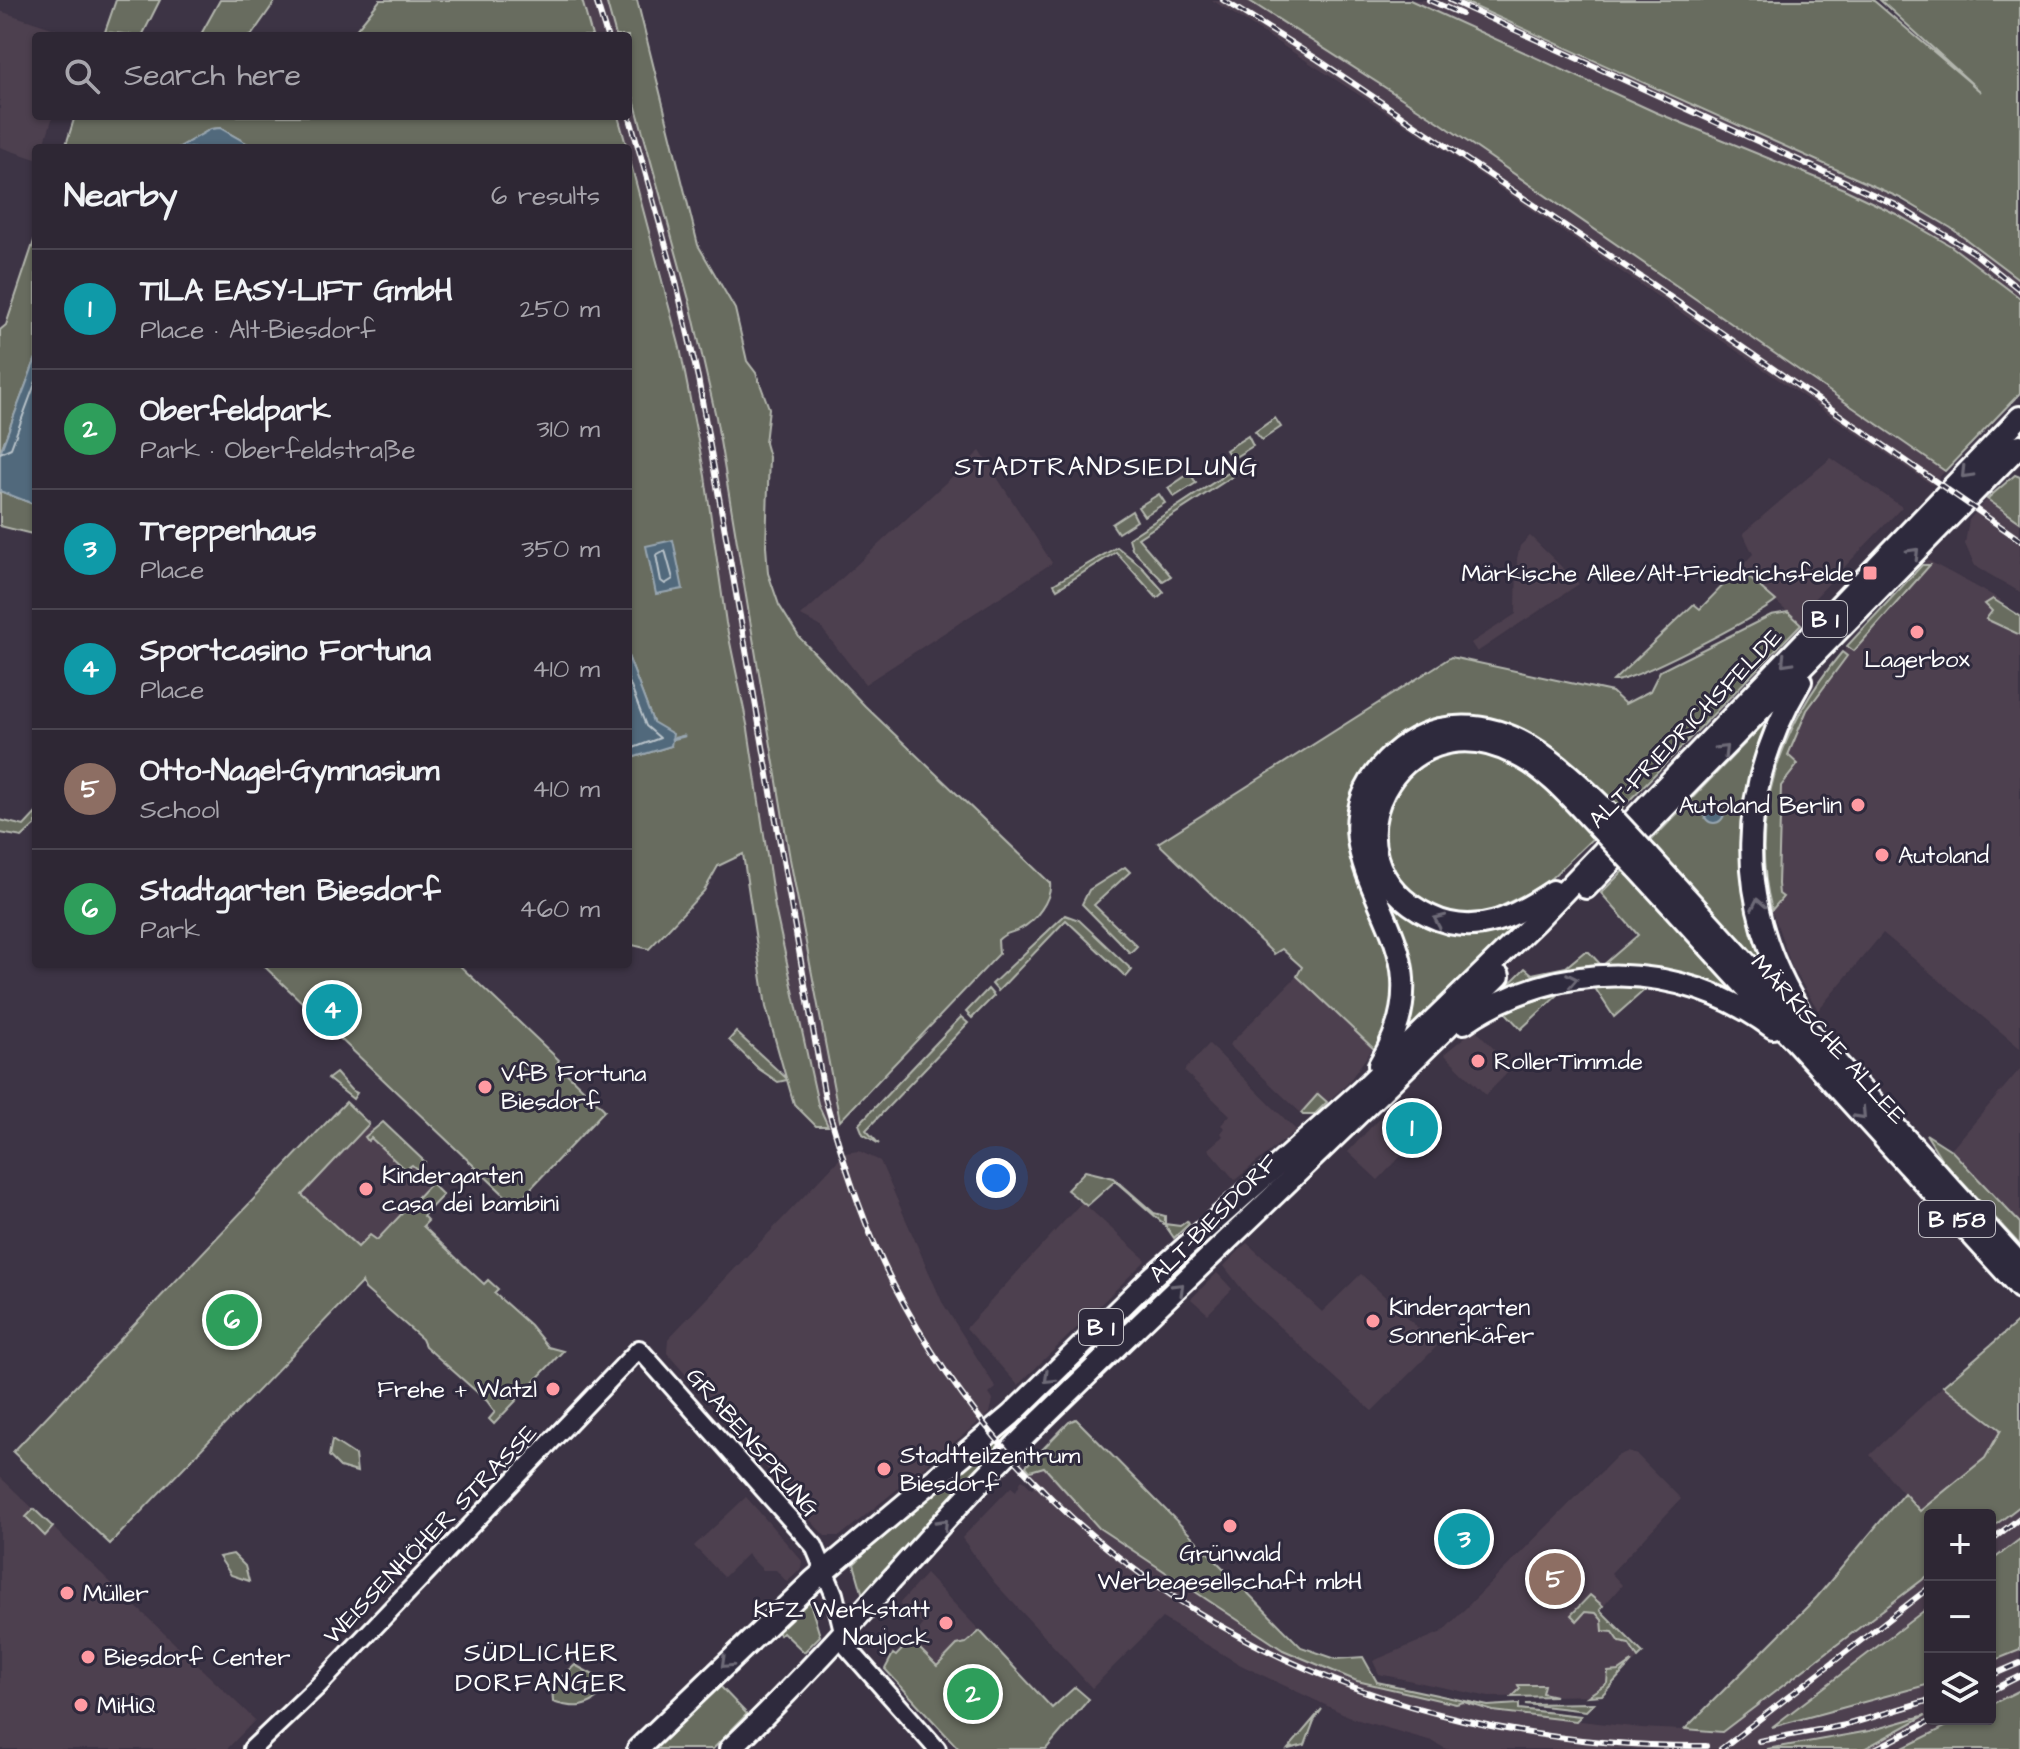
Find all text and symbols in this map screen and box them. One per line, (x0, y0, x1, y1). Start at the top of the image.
search box (32, 32, 632, 120)
icon: search (60, 54, 104, 98)
text: Search here (124, 55, 301, 97)
text: Nearby (64, 172, 178, 220)
text: 6 results (491, 178, 600, 214)
text: TILA EASY-LIFT GmbH (140, 270, 453, 312)
text: 1 (88, 291, 92, 327)
text: 250 m (520, 291, 600, 327)
text: Place · Alt-Biesdorf (140, 312, 376, 348)
text: Oberfeldpark (140, 390, 331, 432)
text: 2 (83, 411, 97, 447)
text: 310 m (536, 411, 600, 447)
text: Park · Oberfeldstraße (140, 432, 416, 468)
district label: STADTRANDSIEDLUNG (955, 449, 1259, 485)
one-way arrow (1960, 464, 1975, 478)
text: Treppenhaus (140, 510, 317, 552)
text: 3 (83, 531, 97, 567)
text: 350 m (521, 531, 600, 567)
one-way arrow (1905, 548, 1919, 562)
text: Place (140, 552, 204, 588)
place label: Märkische Allee/Alt-Friedrichsfelde (1461, 557, 1854, 591)
marker: Märkische Allee/Alt-Friedrichsfelde (1861, 564, 1879, 582)
road number: B 1 (1803, 601, 1847, 637)
street label: ALT-FRIEDRICHSFELDE (1581, 621, 1790, 836)
marker: Lagerbox (1908, 623, 1926, 641)
text: Sportcasino Fortuna (140, 630, 431, 672)
place label: Lagerbox (1864, 643, 1971, 678)
text: 4 (81, 651, 99, 687)
text: 410 m (532, 651, 600, 687)
one-way arrow (1781, 651, 1795, 666)
text: Place (140, 672, 204, 708)
one-way arrow (1713, 745, 1728, 759)
text: Otto-Nagel-Gymnasium (140, 750, 439, 792)
text: 5 (81, 771, 99, 807)
text: 410 m (532, 771, 600, 807)
place label: Autoland Berlin (1679, 789, 1842, 823)
text: School (140, 792, 219, 828)
marker: Autoland Berlin (1849, 796, 1867, 814)
place label: Autoland (1898, 839, 1989, 873)
marker: Autoland (1873, 846, 1891, 864)
text: Stadtgarten Biesdorf (140, 870, 441, 912)
text: 6 (82, 891, 98, 927)
text: 460 m (519, 891, 600, 927)
one-way arrow (1750, 897, 1767, 911)
text: Park (140, 912, 200, 948)
one-way arrow (1433, 914, 1447, 930)
street label: MÄRKISCHE ALLEE (1743, 947, 1914, 1132)
one-way arrow (1565, 972, 1579, 989)
pin: 4 (306, 980, 358, 1040)
place label: RollerTimm.de (1494, 1045, 1643, 1079)
marker: RollerTimm.de (1469, 1052, 1487, 1070)
place label: VfB Fortuna Biesdorf (501, 1057, 646, 1119)
marker: VfB Fortuna Biesdorf (476, 1078, 494, 1096)
pin: 1 (1386, 1098, 1438, 1158)
one-way arrow (1852, 1104, 1866, 1119)
street label: ALT-BIESDORF (1142, 1146, 1286, 1291)
your location (976, 1158, 1016, 1198)
place label: Kindergarten casa dei bambini (382, 1159, 559, 1221)
marker: Kindergarten casa dei bambini (357, 1180, 375, 1198)
road number: B 158 (1919, 1201, 1995, 1237)
one-way arrow (1170, 1283, 1184, 1297)
pin: 6 (206, 1290, 258, 1350)
place label: Kindergarten Sonnenkäfer (1389, 1291, 1534, 1353)
road number: B 1 (1079, 1309, 1123, 1345)
marker: Kindergarten Sonnenkäfer (1364, 1312, 1382, 1330)
street label: GRABENSPRUNG (678, 1360, 827, 1525)
one-way arrow (1044, 1369, 1058, 1383)
place label: Frehe + Watzl (377, 1373, 537, 1407)
marker: Frehe + Watzl (544, 1380, 562, 1398)
street label: WEISSENHÖHER STRASSE (316, 1417, 545, 1652)
place label: Stadtteilzentrum Biesdorf (900, 1439, 1080, 1501)
marker: Stadtteilzentrum Biesdorf (875, 1460, 893, 1478)
pin: 3 (1438, 1509, 1490, 1569)
map controls (1924, 1509, 1996, 1725)
button: + (1924, 1509, 1996, 1581)
marker: Grünwald Werbegesellschaft mbH (1221, 1517, 1239, 1535)
one-way arrow (933, 1519, 948, 1533)
place label: Grünwald Werbegesellschaft mbH (1098, 1537, 1362, 1600)
pin: 5 (1529, 1549, 1581, 1609)
place label: Müller (83, 1577, 149, 1611)
button: − (1924, 1581, 1996, 1653)
marker: Müller (58, 1584, 76, 1602)
place label: KFZ Werkstatt Naujock (754, 1593, 930, 1655)
marker: KFZ Werkstatt Naujock (937, 1614, 955, 1632)
district label: SÜDLICHER DORFANGER (455, 1635, 629, 1701)
place label: Biesdorf Center (104, 1641, 291, 1675)
marker: Biesdorf Center (79, 1648, 97, 1666)
button: layers (1924, 1653, 1996, 1725)
one-way arrow (721, 1654, 735, 1669)
pin: 2 (947, 1664, 999, 1724)
place label: MiHiQ (97, 1689, 156, 1723)
marker: MiHiQ (72, 1696, 90, 1714)

